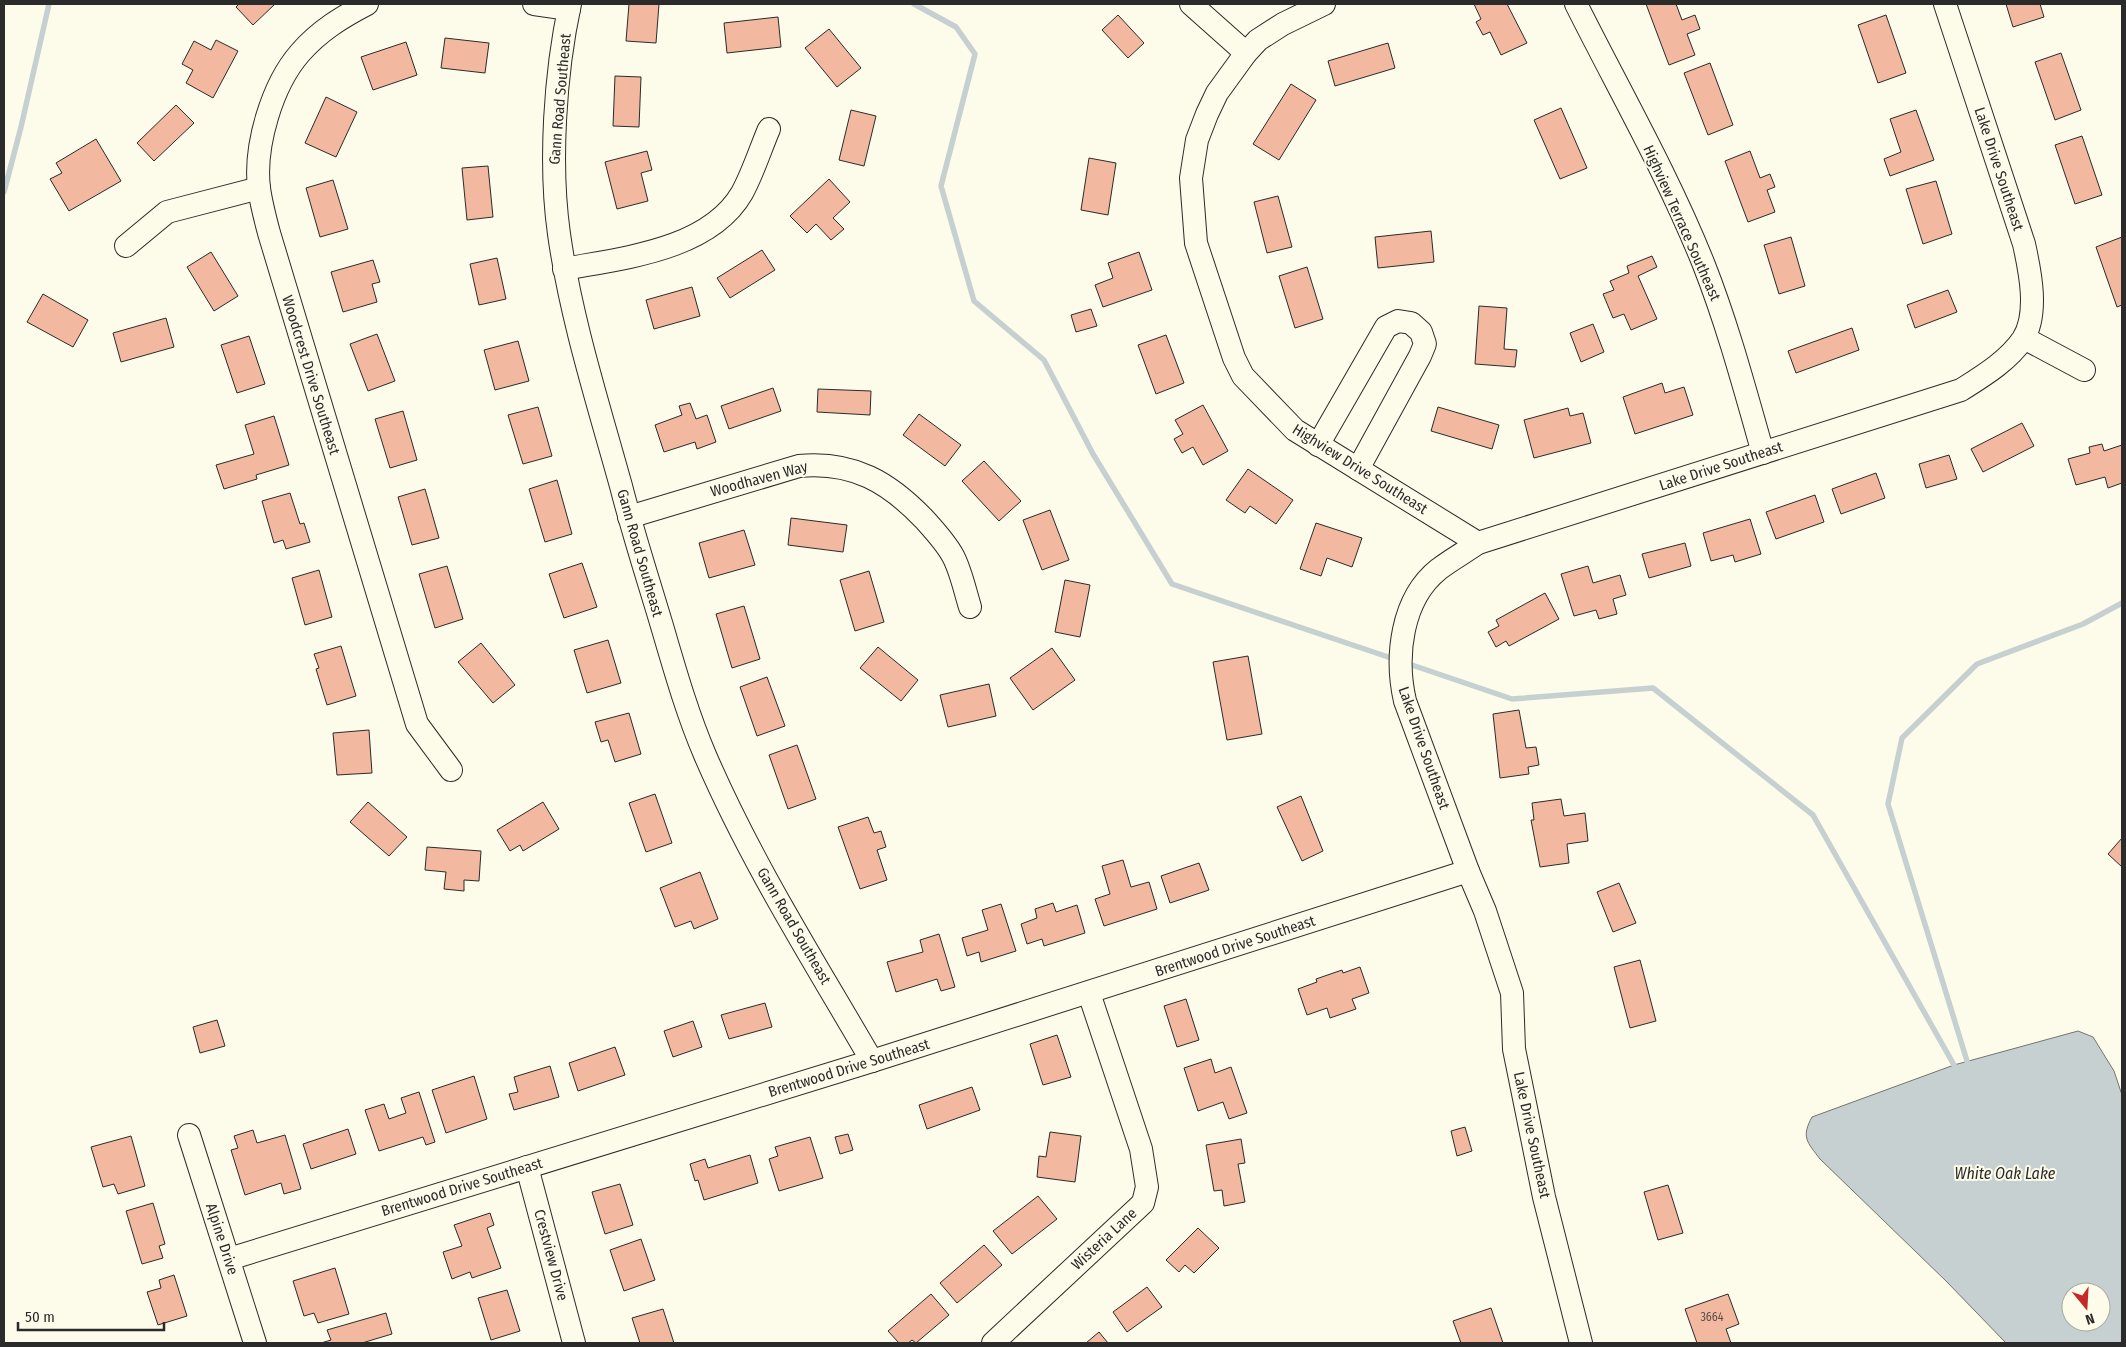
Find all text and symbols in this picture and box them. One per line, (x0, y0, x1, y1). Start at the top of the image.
street label: Gann Road Southeast (545, 33, 575, 165)
street label: Lake Drive Southeast (1971, 105, 2027, 233)
street label: Highview Terrace Southeast (1639, 142, 1725, 304)
street label: Woodcrest Drive Southeast (278, 293, 344, 457)
street label: Highview Drive Southeast (1289, 420, 1431, 518)
street label: Lake Drive Southeast (1657, 438, 1785, 494)
street label: Woodhaven Way (708, 457, 810, 501)
street label: Gann Road Southeast (613, 487, 667, 619)
street label: Lake Drive Southeast (1395, 684, 1454, 812)
street label: Gann Road Southeast (753, 864, 835, 988)
street label: Brentwood Drive Southeast (1153, 912, 1318, 980)
street label: Brentwood Drive Southeast (766, 1035, 932, 1101)
street label: Lake Drive Southeast (1510, 1070, 1554, 1200)
street label: Brentwood Drive Southeast (379, 1154, 545, 1220)
water label: White Oak Lake (1955, 1164, 2056, 1183)
street label: Alpine Drive (202, 1201, 242, 1277)
street label: Wisteria Lane (1068, 1204, 1140, 1274)
street label: Crestview Drive (530, 1207, 572, 1303)
north arrow (2061, 1282, 2111, 1332)
scale bar (18, 1300, 164, 1332)
text: 50 m (25, 1308, 55, 1326)
house number: 3664 (1700, 1310, 1724, 1324)
text: N (2083, 1310, 2096, 1328)

